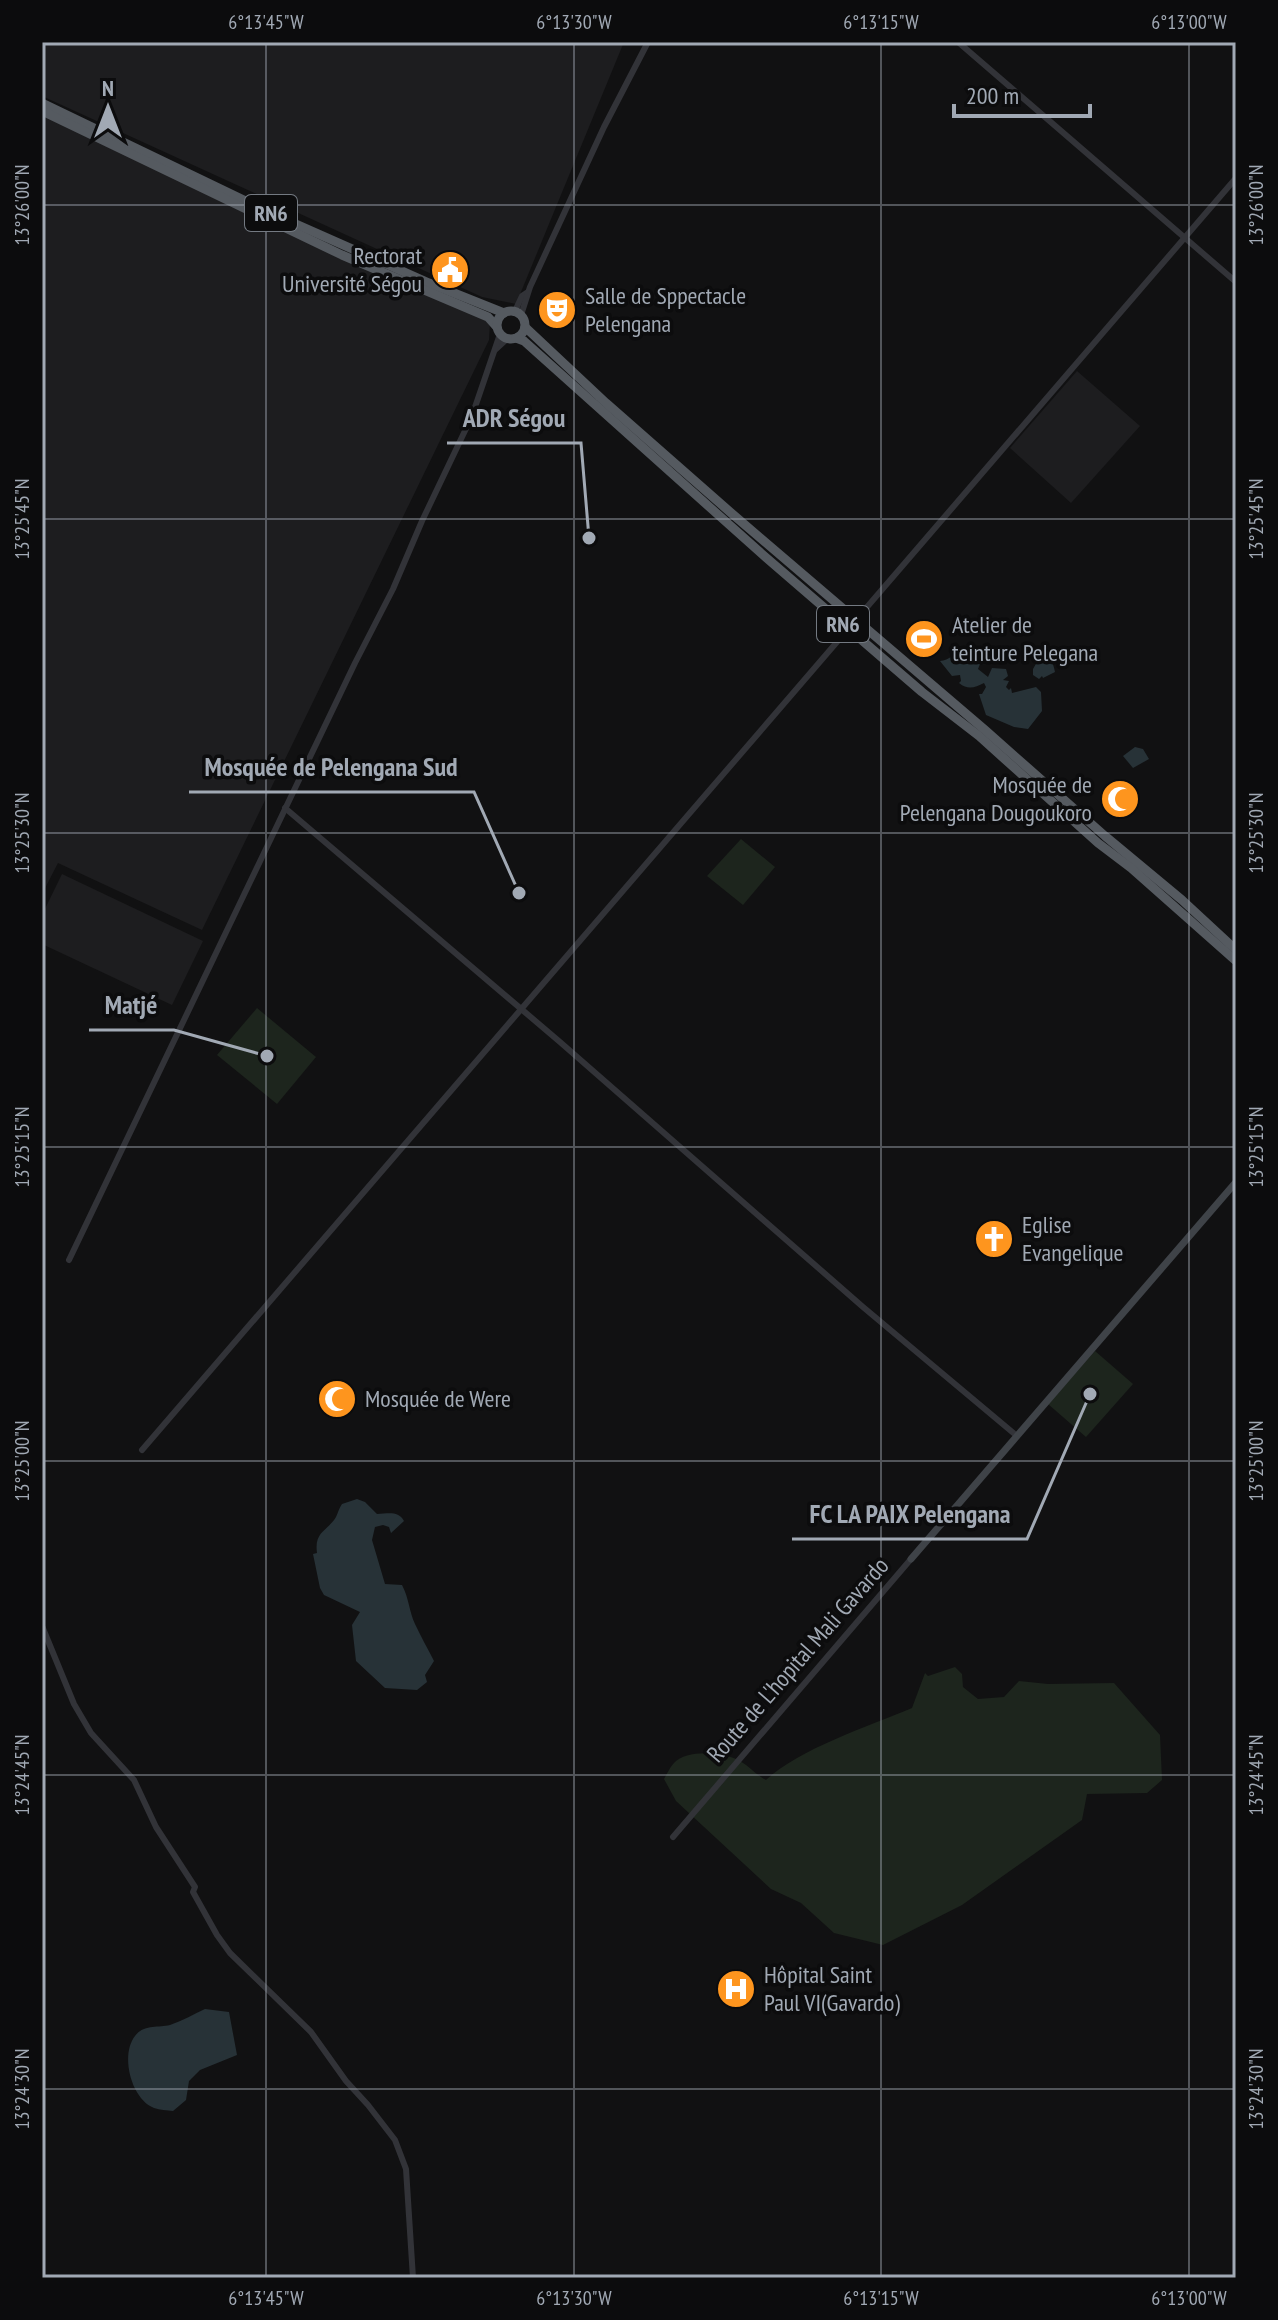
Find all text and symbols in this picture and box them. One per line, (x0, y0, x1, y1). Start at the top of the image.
text: 6°13'45"W (228, 9, 304, 35)
text: 6°13'30"W (536, 9, 612, 35)
text: 6°13'15"W (843, 9, 919, 35)
text: 6°13'00"W (1151, 9, 1227, 35)
north arrow (68, 68, 148, 148)
scale bar (954, 68, 1090, 118)
text: N (102, 74, 114, 102)
text: 200 m (966, 80, 1019, 111)
text: 13°26'00"N (9, 165, 35, 245)
text: 13°26'00"N (1243, 165, 1269, 245)
road number: RN6 (245, 195, 297, 231)
place label: Rectorat Université Ségou (282, 240, 422, 299)
public building icon: Rectorat Université Ségou (429, 249, 471, 291)
place label: Salle de Sppectacle Pelengana (585, 280, 746, 339)
theatre icon: Salle de Sppectacle Pelengana (536, 289, 578, 331)
callout: ADR Ségou (447, 393, 581, 443)
text: ADR Ségou (462, 401, 565, 434)
text: 13°25'45"N (9, 479, 35, 559)
text: 13°25'45"N (1243, 479, 1269, 559)
road number: RN6 (817, 606, 869, 642)
place label: Atelier de teinture Pelegana (952, 609, 1098, 668)
sports icon: Atelier de teinture Pelegana (903, 618, 945, 660)
callout: Mosquée de Pelengana Sud (189, 742, 474, 792)
text: Mosquée de Pelengana Sud (204, 750, 458, 783)
place label: Mosquée de Pelengana Dougoukoro (900, 769, 1092, 828)
mosque icon: Mosquée de Pelengana Dougoukoro (1099, 778, 1141, 820)
text: 13°25'30"N (9, 793, 35, 873)
text: 13°25'30"N (1243, 793, 1269, 873)
callout: Matjé (89, 980, 174, 1030)
text: Matjé (105, 988, 157, 1021)
text: 13°25'15"N (9, 1107, 35, 1187)
text: 13°25'15"N (1243, 1107, 1269, 1187)
place label: Eglise Evangelique (1022, 1209, 1124, 1268)
church icon: Eglise Evangelique (973, 1218, 1015, 1260)
mosque icon: Mosquée de Were (316, 1378, 358, 1420)
place label: Mosquée de Were (365, 1383, 511, 1414)
text: 13°25'00"N (9, 1421, 35, 1501)
text: 13°25'00"N (1243, 1421, 1269, 1501)
callout: FC LA PAIX Pelengana (792, 1489, 1027, 1539)
text: FC LA PAIX Pelengana (810, 1497, 1010, 1530)
street label: Route de L'hopital Mali Gavardo (700, 1551, 895, 1769)
text: 13°24'45"N (9, 1735, 35, 1815)
text: 13°24'45"N (1243, 1735, 1269, 1815)
place label: Hôpital Saint Paul VI(Gavardo) (764, 1959, 900, 2018)
hospital icon: Hôpital Saint Paul VI(Gavardo) (715, 1968, 757, 2010)
text: 13°24'30"N (9, 2049, 35, 2129)
text: 13°24'30"N (1243, 2049, 1269, 2129)
text: 6°13'45"W (228, 2285, 304, 2311)
text: 6°13'30"W (536, 2285, 612, 2311)
text: 6°13'15"W (843, 2285, 919, 2311)
text: 6°13'00"W (1151, 2285, 1227, 2311)

